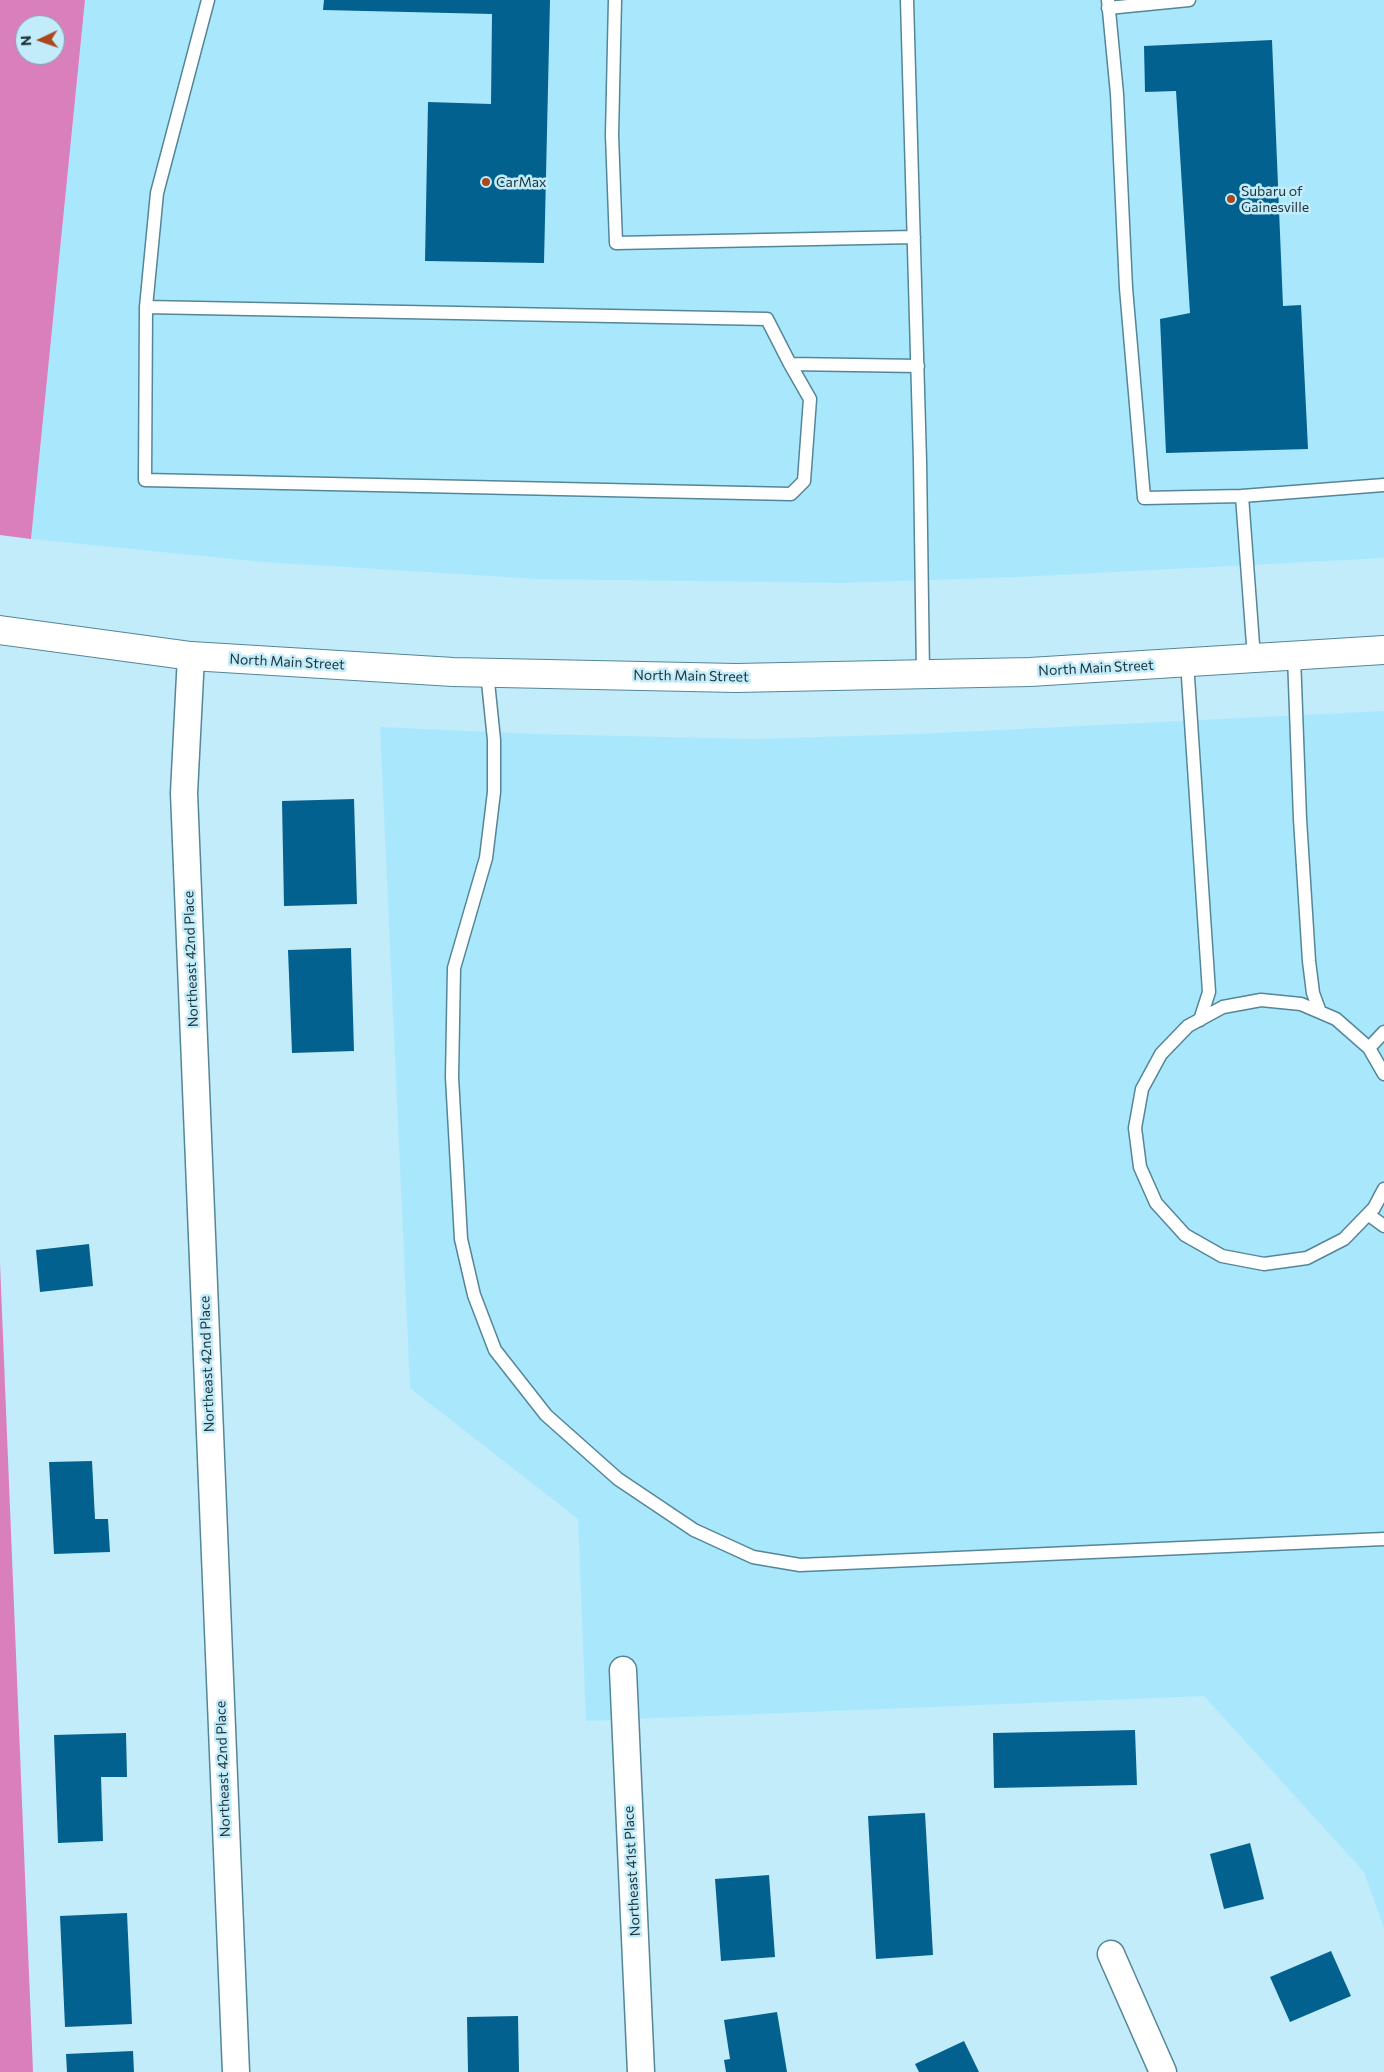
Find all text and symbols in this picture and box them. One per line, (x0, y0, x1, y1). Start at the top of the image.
north arrow (15, 15, 65, 65)
text: N (17, 35, 34, 46)
place label: CarMax (496, 174, 547, 190)
marker: CarMax (480, 176, 492, 188)
place label: Subaru of Gainesville (1241, 183, 1309, 216)
marker: Subaru of Gainesville (1225, 193, 1237, 205)
street label: North Main Street (229, 651, 345, 673)
street label: North Main Street (1038, 657, 1154, 679)
street label: North Main Street (633, 667, 749, 685)
street label: Northeast 42nd Place (180, 891, 202, 1027)
street label: Northeast 42nd Place (196, 1296, 218, 1432)
street label: Northeast 42nd Place (212, 1701, 234, 1837)
street label: Northeast 41st Place (620, 1805, 644, 1937)

